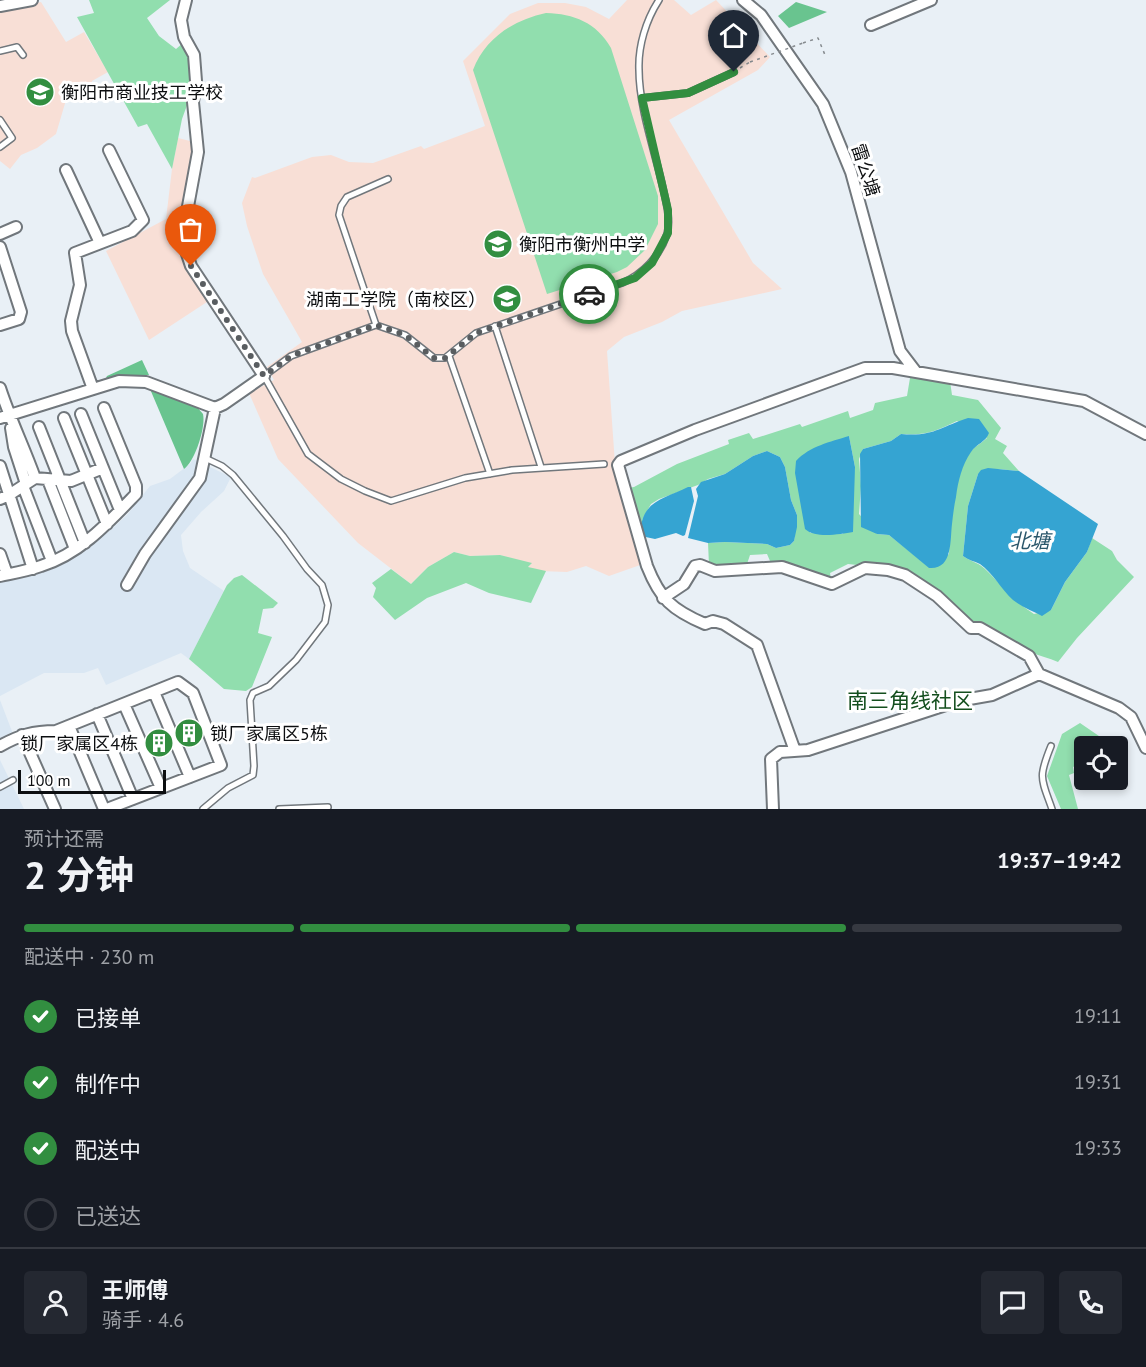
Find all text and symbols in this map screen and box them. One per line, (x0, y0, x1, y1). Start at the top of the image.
pin (708, 10, 759, 72)
icon: home (717, 19, 750, 52)
school or university icon: 衡阳市商业技工学校 (24, 76, 56, 108)
place label: 衡阳市商业技工学校 (61, 81, 223, 104)
street label: 雷公塘 (847, 141, 885, 199)
pin (165, 204, 216, 266)
icon: bag (174, 213, 207, 246)
school or university icon: 衡阳市衡州中学 (482, 228, 514, 260)
place label: 衡阳市衡州中学 (519, 233, 645, 256)
courier (559, 264, 619, 324)
icon: car (573, 278, 606, 311)
school or university icon: 湖南工学院（南校区） (491, 283, 523, 315)
place label: 湖南工学院（南校区） (306, 288, 486, 311)
water label: 北塘 (1010, 528, 1053, 554)
district label: 南三角线社区 (847, 687, 973, 714)
building icon: 锁厂家属区5栋 (173, 717, 205, 749)
place label: 锁厂家属区5栋 (210, 722, 328, 745)
building icon: 锁厂家属区4栋 (143, 727, 175, 759)
place label: 锁厂家属区4栋 (20, 732, 138, 755)
map controls (1074, 736, 1128, 790)
button: locate (1074, 736, 1128, 790)
scale bar (18, 767, 166, 794)
text: 100 m (27, 770, 70, 790)
text: 预计还需 (24, 826, 104, 852)
text: 19:37–19:42 (997, 846, 1122, 874)
text: 2 分钟 (24, 849, 134, 900)
text: 配送中 · 230 m (24, 944, 154, 970)
icon: check (24, 1000, 57, 1033)
text: 19:11 (1074, 1003, 1122, 1029)
text: 已接单 (75, 1004, 141, 1032)
icon: check (24, 1066, 57, 1099)
text: 19:31 (1074, 1069, 1122, 1095)
text: 制作中 (75, 1070, 141, 1098)
icon: check (24, 1132, 57, 1165)
text: 19:33 (1074, 1135, 1122, 1161)
text: 配送中 (75, 1136, 141, 1164)
text: 已送达 (75, 1202, 141, 1230)
button: person (24, 1271, 87, 1334)
button: chat (981, 1271, 1044, 1334)
button: phone (1059, 1271, 1122, 1334)
text: 王师傅 (102, 1276, 168, 1304)
text: 骑手 · 4.6 (102, 1307, 184, 1333)

